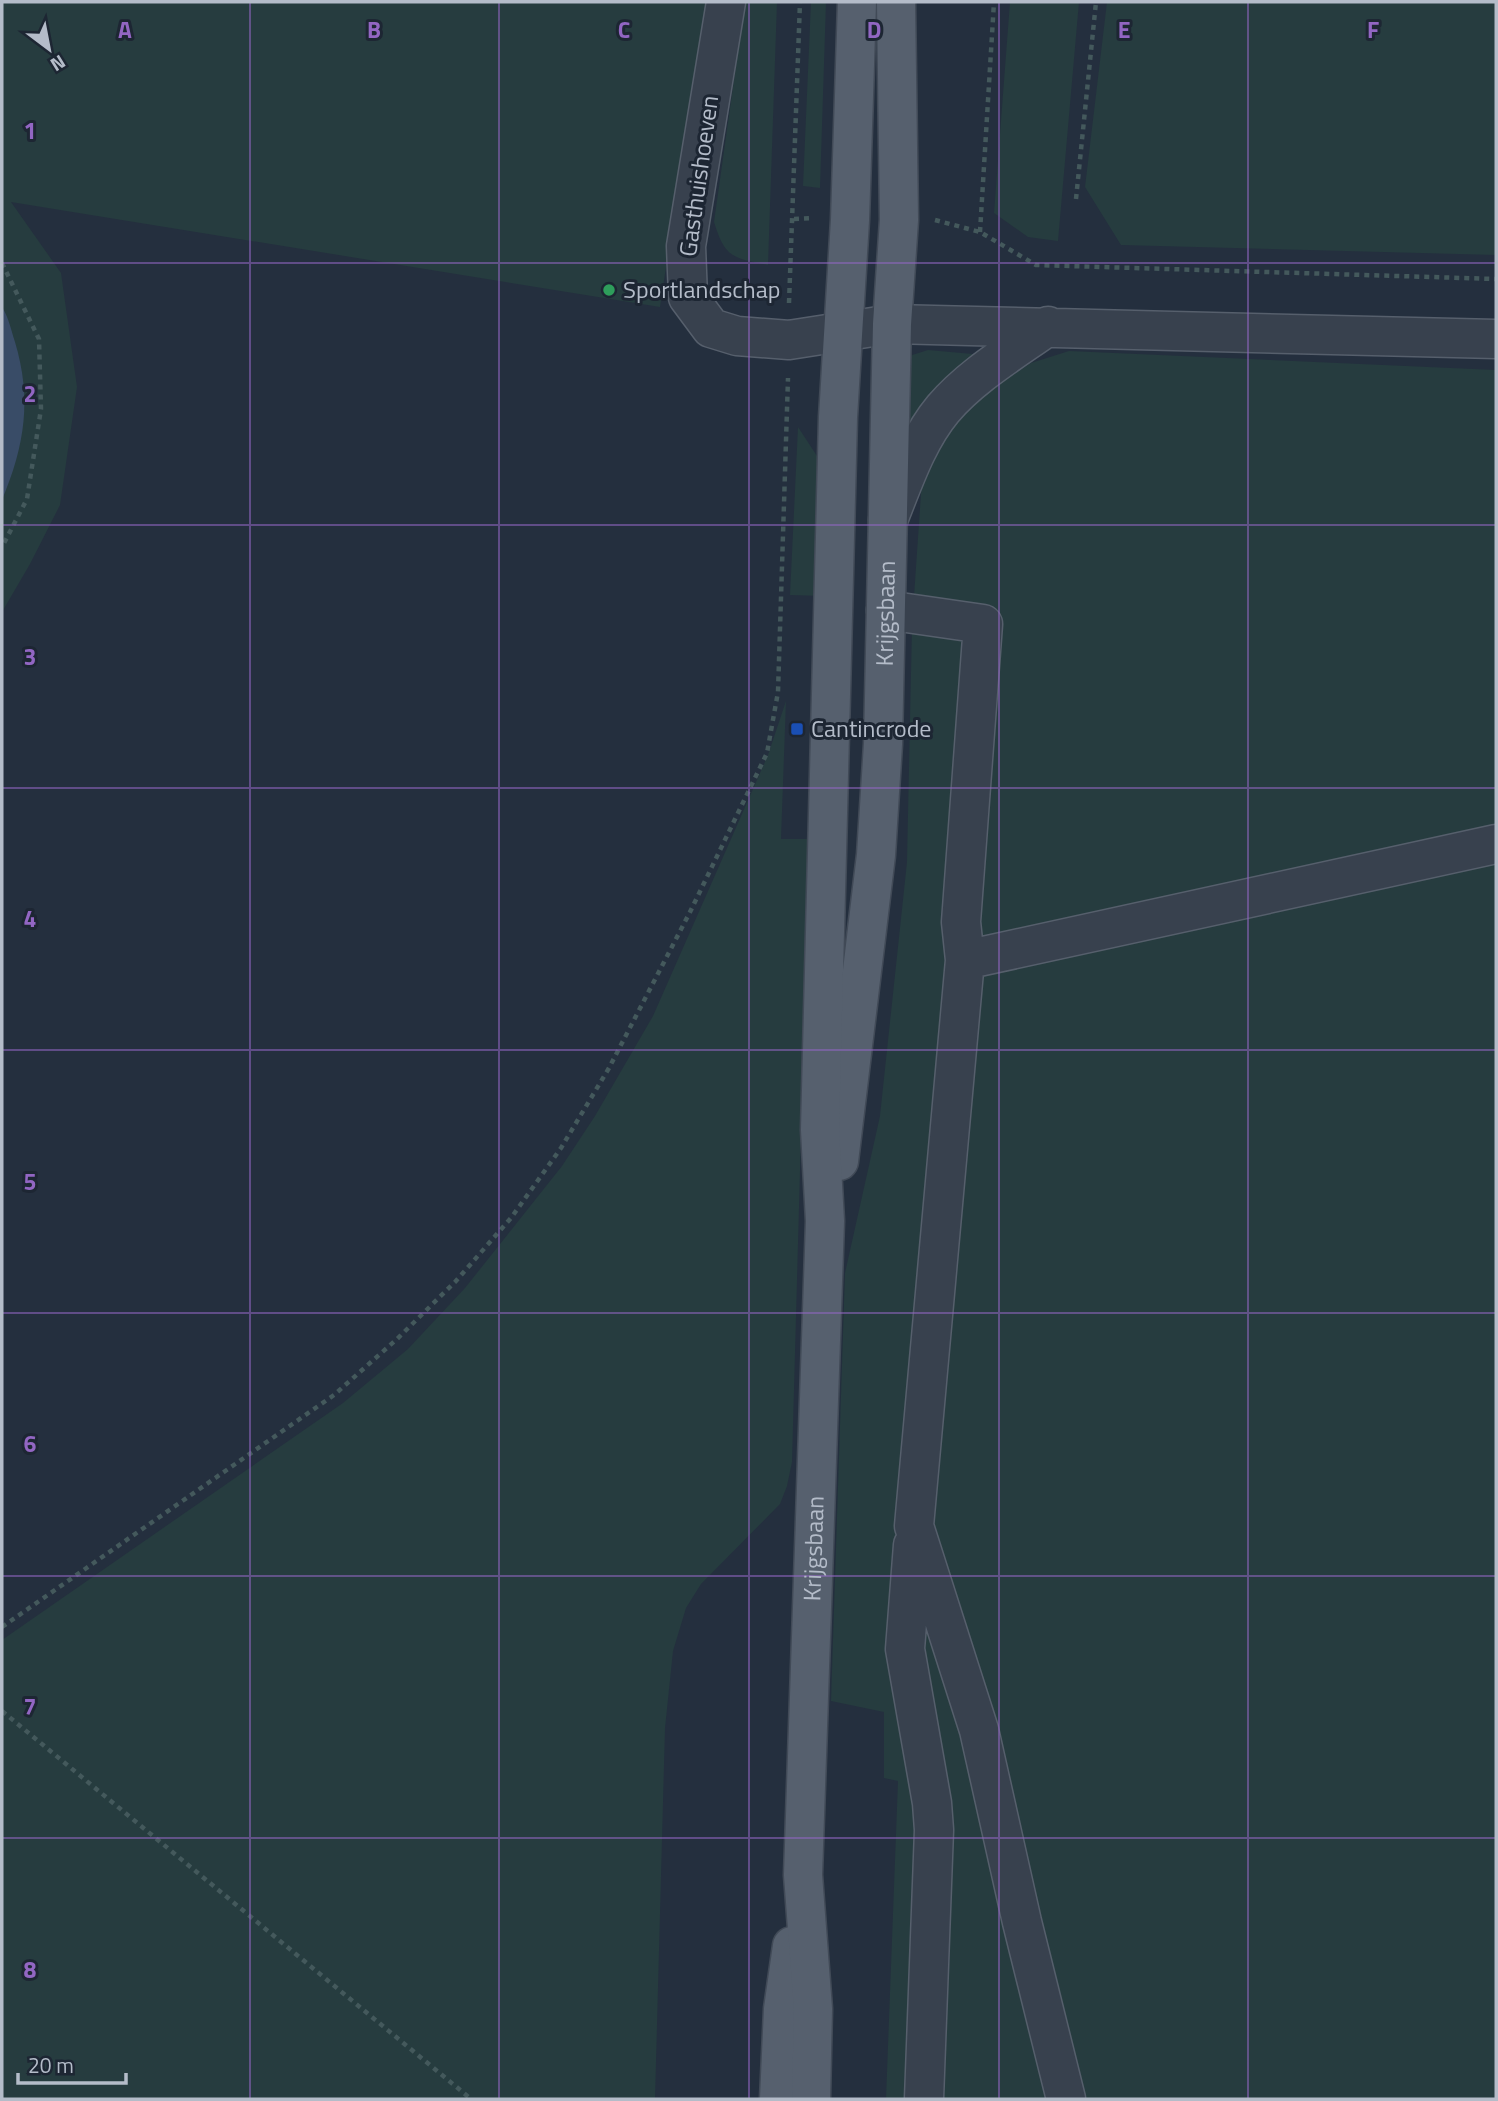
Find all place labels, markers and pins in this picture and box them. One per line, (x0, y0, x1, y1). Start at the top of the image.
place label: Sportlandschap (623, 271, 780, 307)
marker: Sportlandschap (601, 282, 617, 298)
place label: Cantincrode (811, 710, 931, 746)
marker: Cantincrode (789, 721, 805, 737)

